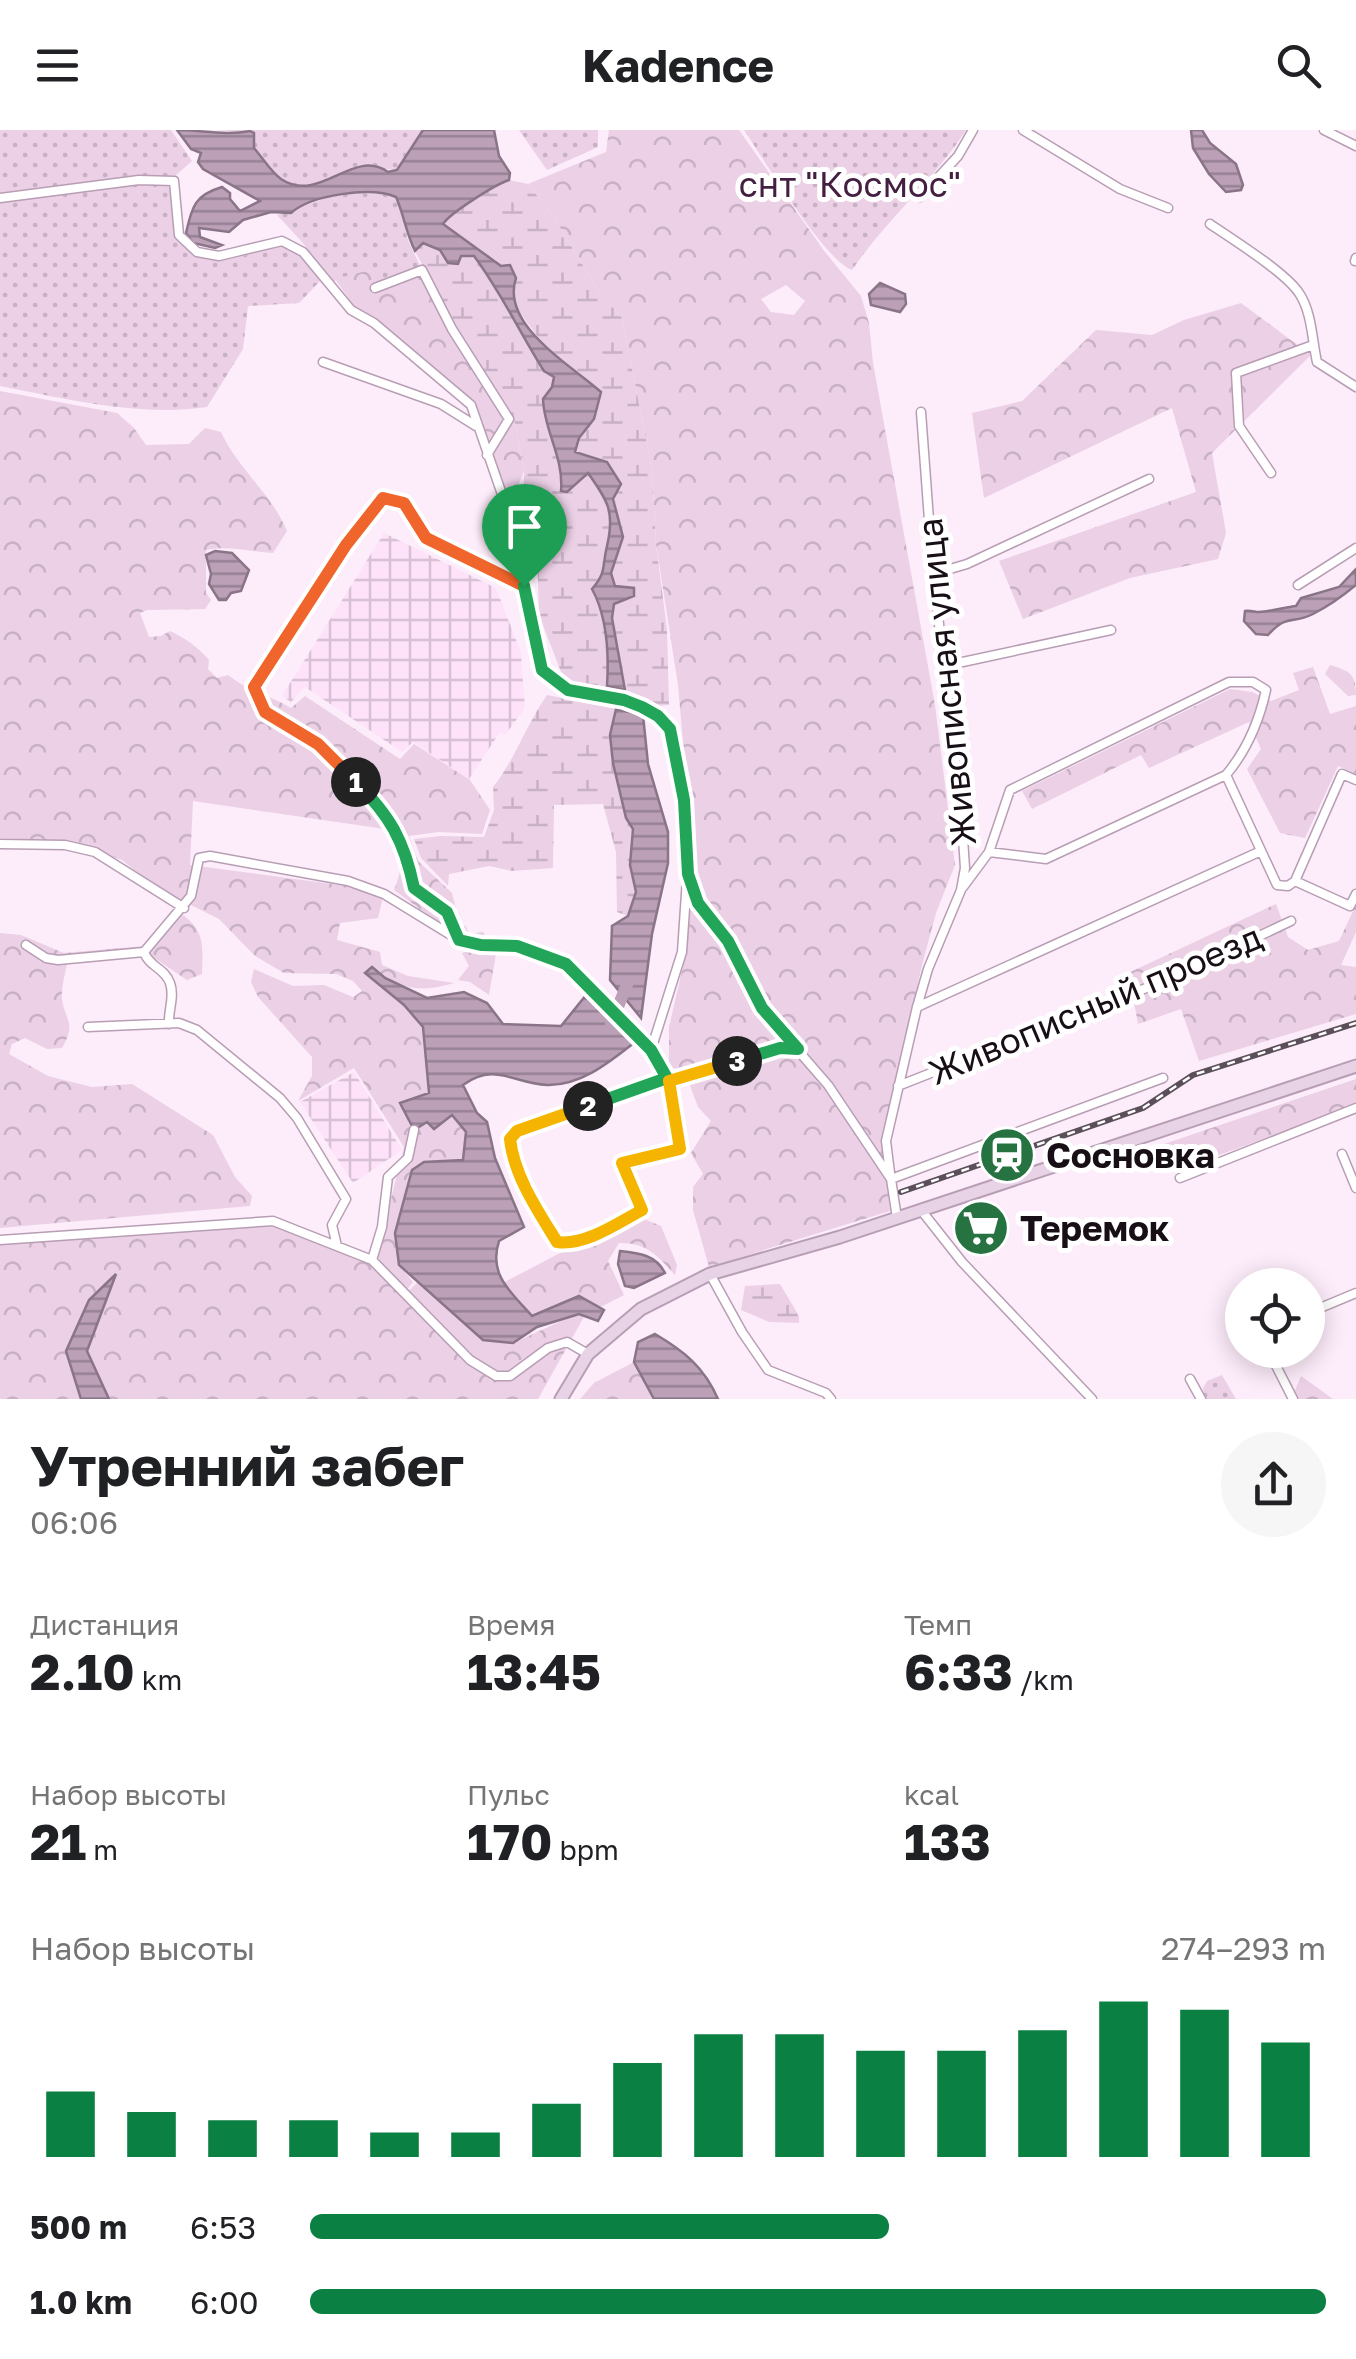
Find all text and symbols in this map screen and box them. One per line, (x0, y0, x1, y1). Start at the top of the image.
icon: menu (30, 38, 85, 93)
text: Kadence (582, 38, 774, 92)
icon: search (1271, 38, 1326, 93)
park label: снт "Космос" (739, 163, 961, 205)
pin (482, 484, 567, 587)
icon: arrive (497, 499, 552, 554)
street label: Живописная улица (908, 516, 984, 848)
pin: 1 (331, 757, 381, 807)
text: 1 (349, 765, 363, 798)
street label: Живописный проезд (922, 915, 1268, 1093)
pin: 3 (712, 1036, 762, 1086)
text: 3 (728, 1044, 746, 1077)
pin: 2 (563, 1081, 613, 1131)
text: 2 (579, 1089, 597, 1122)
station icon: Сосновка (977, 1125, 1037, 1185)
place label: Сосновка (1046, 1134, 1215, 1176)
supermarket icon: Теремок (951, 1198, 1011, 1258)
place label: Теремок (1020, 1207, 1169, 1249)
map controls (1225, 1268, 1325, 1368)
button: locate (1225, 1268, 1325, 1368)
text: Утренний забег (30, 1432, 464, 1498)
button: share (1221, 1432, 1326, 1537)
text: 06:06 (30, 1503, 118, 1541)
text: Дистанция (30, 1608, 179, 1641)
text: Время (467, 1608, 555, 1641)
text: Темп (904, 1608, 972, 1641)
text: 2.10 (30, 1641, 135, 1701)
text: 13:45 (467, 1641, 601, 1701)
text: 6:33 (904, 1641, 1013, 1701)
text: km (135, 1663, 182, 1696)
text: /km (1013, 1663, 1074, 1696)
text: Набор высоты (30, 1778, 227, 1811)
text: Пульс (467, 1778, 550, 1811)
text: kcal (904, 1778, 959, 1811)
text: 21 (30, 1811, 86, 1871)
text: 170 (467, 1811, 553, 1871)
text: 133 (904, 1811, 991, 1871)
text: m (86, 1833, 118, 1866)
text: bpm (553, 1833, 619, 1866)
text: Набор высоты (30, 1929, 255, 1967)
text: 274–293 m (1161, 1929, 1326, 1967)
text: 500 m (30, 2208, 127, 2246)
text: 6:53 (190, 2208, 256, 2246)
text: 1.0 km (30, 2283, 132, 2321)
text: 6:00 (190, 2283, 259, 2321)

